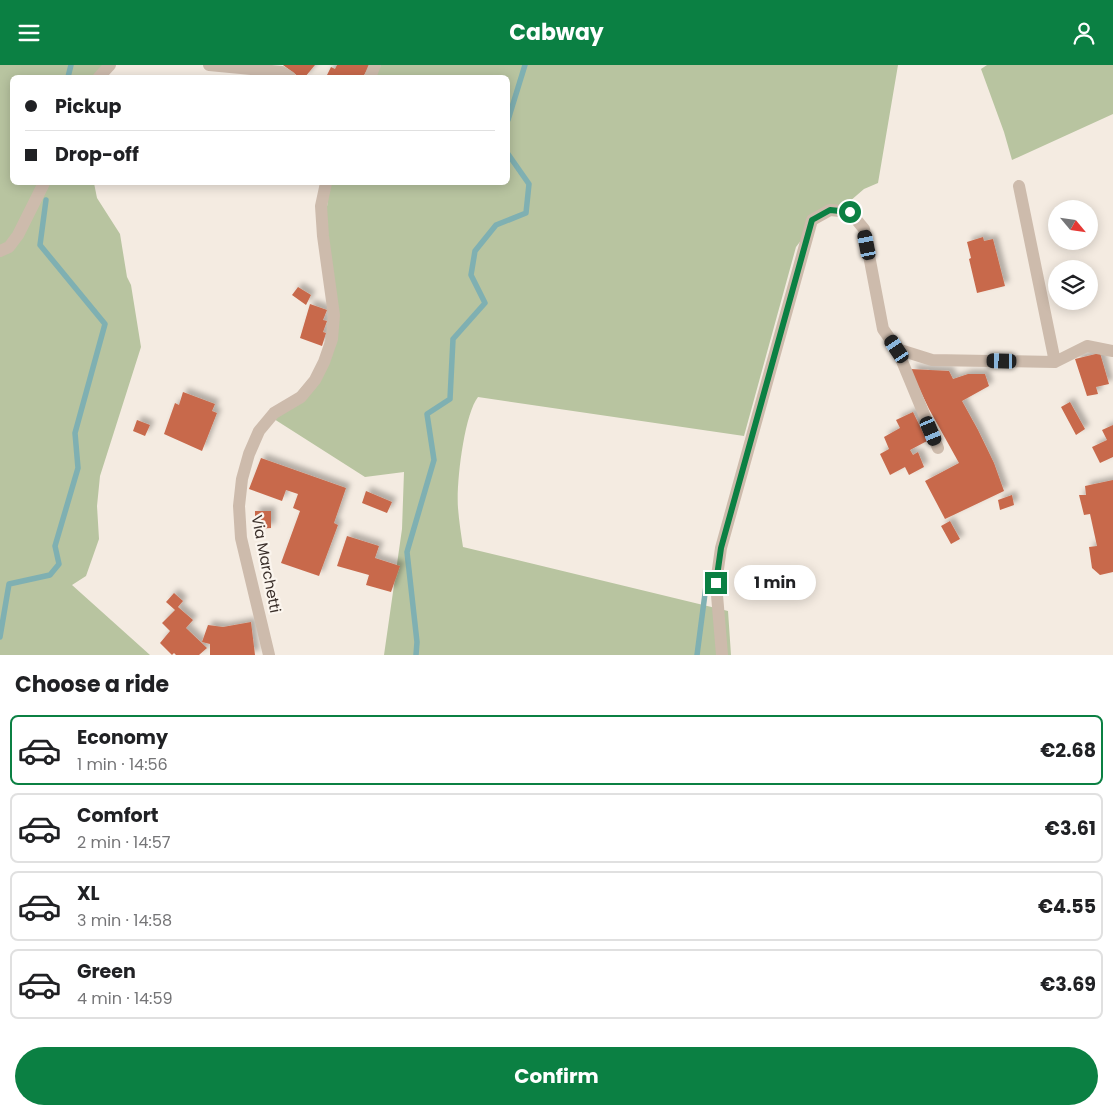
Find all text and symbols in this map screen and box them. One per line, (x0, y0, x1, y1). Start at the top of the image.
text: Cabway (509, 17, 604, 48)
icon: menu (15, 19, 43, 47)
icon: person (1070, 19, 1098, 47)
text: Pickup (55, 93, 121, 120)
text: Drop-off (55, 141, 139, 168)
north arrow (1048, 200, 1098, 250)
map controls (1048, 200, 1098, 310)
route start (839, 201, 861, 223)
car (856, 229, 877, 261)
button: layers (1048, 260, 1098, 310)
car (882, 332, 911, 366)
car (986, 353, 1017, 369)
car (918, 414, 943, 448)
street label: Via Marchetti (247, 513, 286, 615)
callout: 1 min (734, 565, 816, 601)
text: 1 min (754, 571, 796, 594)
route end (705, 572, 727, 594)
text: Choose a ride (15, 669, 169, 700)
text: Economy (77, 724, 168, 751)
icon: car (17, 728, 62, 773)
text: €2.68 (1040, 737, 1096, 764)
text: 1 min · 14:56 (77, 753, 168, 776)
text: Comfort (77, 802, 159, 829)
icon: car (17, 806, 62, 851)
text: €3.61 (1045, 815, 1096, 842)
text: 2 min · 14:57 (77, 831, 170, 854)
text: XL (77, 880, 100, 907)
icon: car (17, 884, 62, 929)
text: €4.55 (1038, 893, 1096, 920)
text: 3 min · 14:58 (77, 909, 172, 932)
text: Green (77, 958, 136, 985)
icon: car (17, 962, 62, 1007)
text: €3.69 (1040, 971, 1096, 998)
text: 4 min · 14:59 (77, 987, 173, 1010)
button: Confirm (15, 1047, 1098, 1105)

